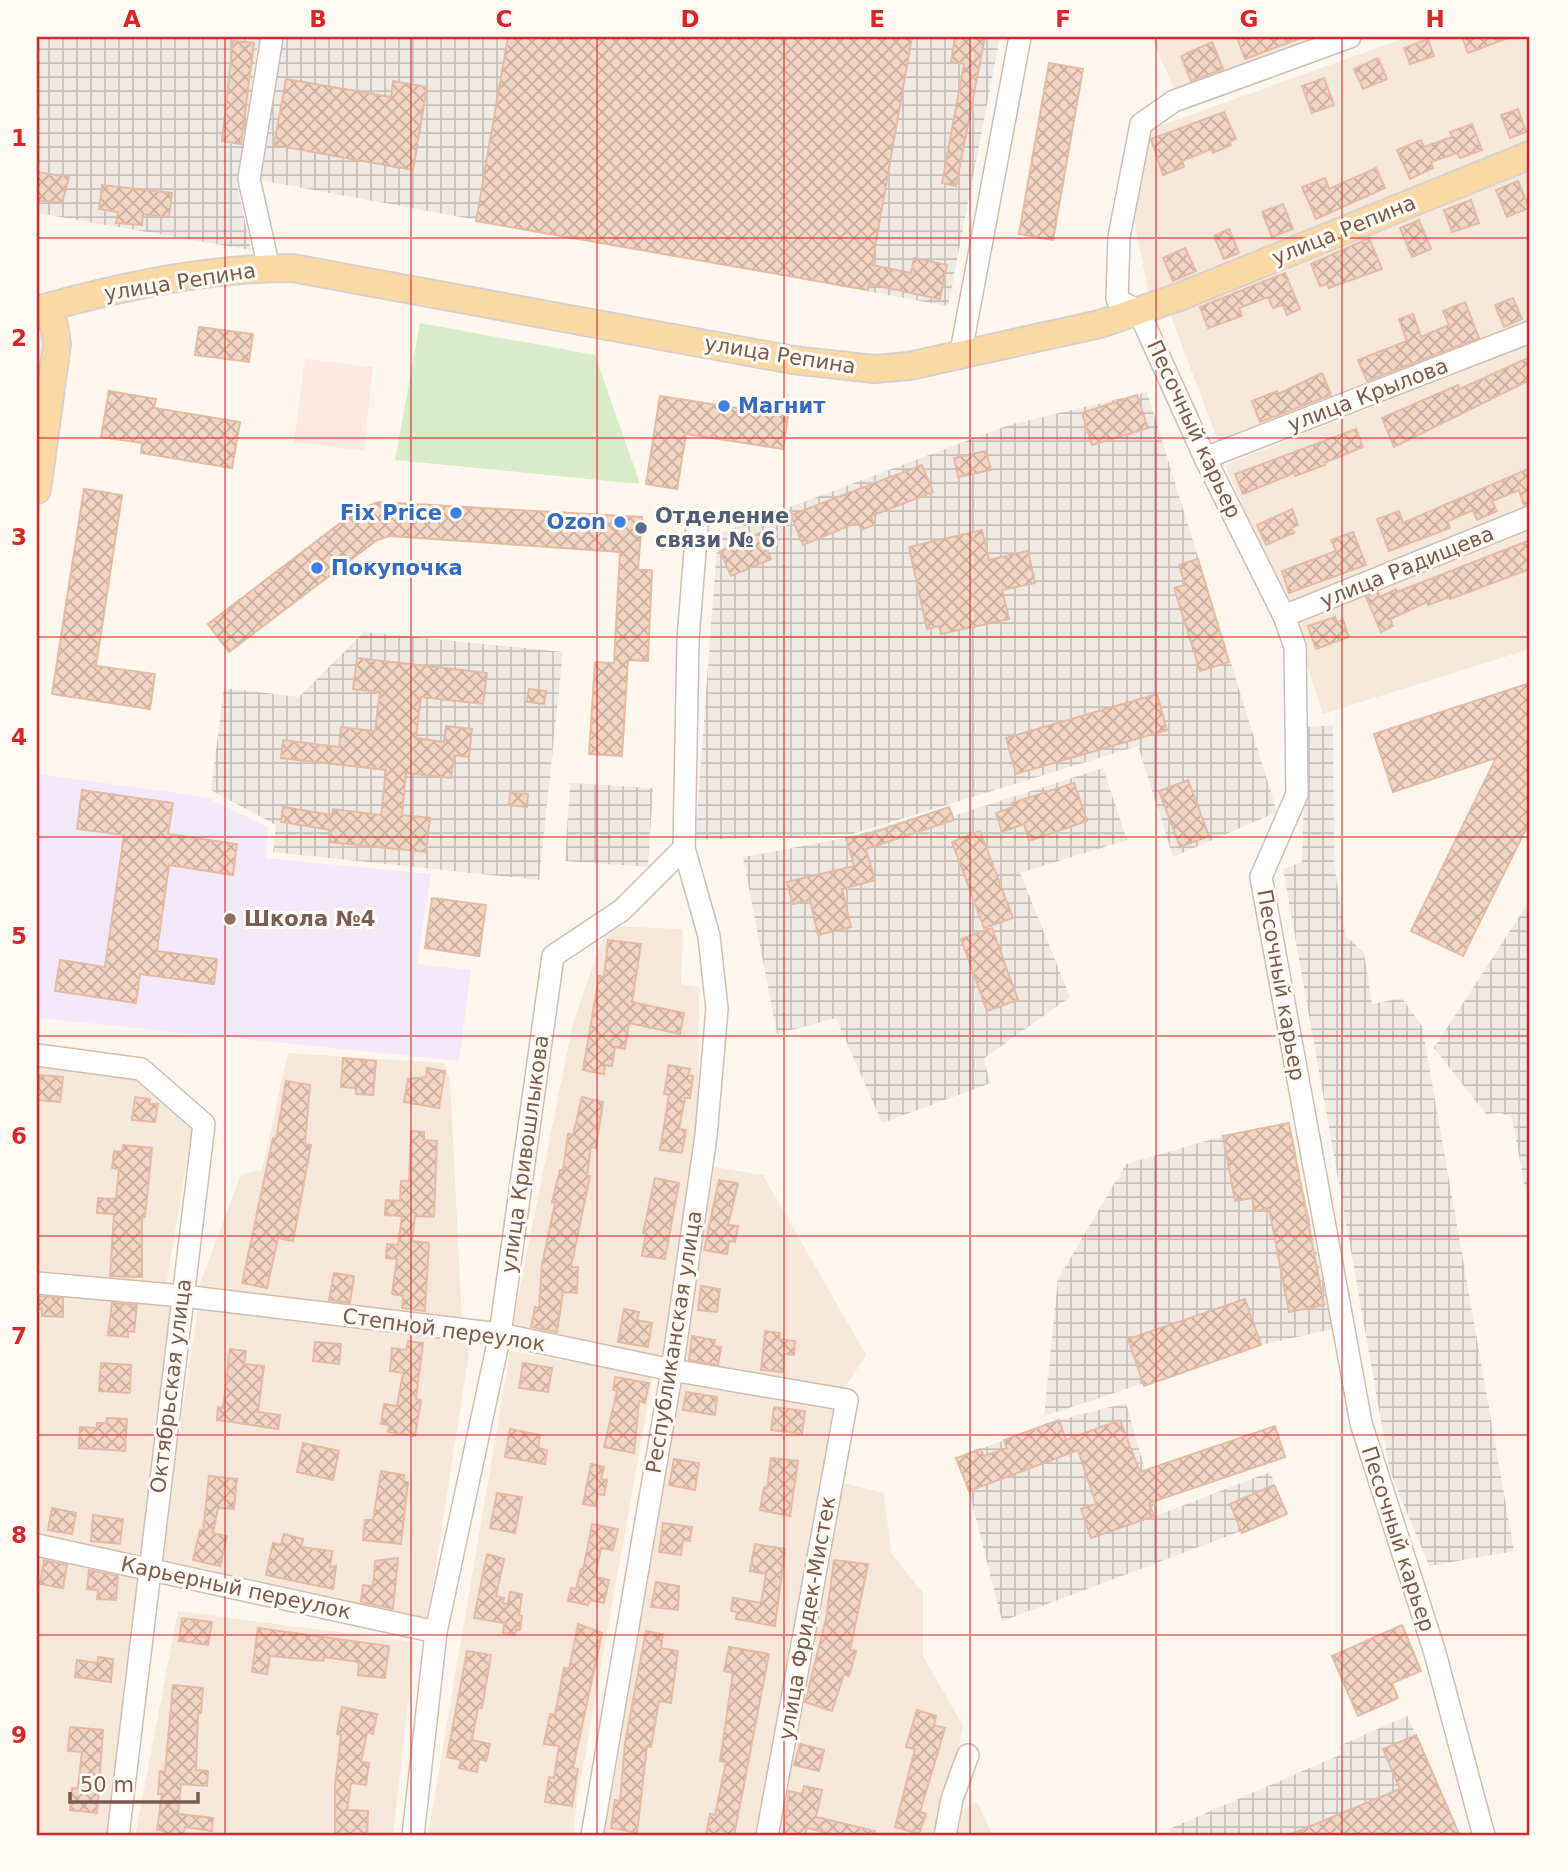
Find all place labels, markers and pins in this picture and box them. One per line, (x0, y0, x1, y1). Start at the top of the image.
place label: Магнит (738, 394, 826, 418)
marker: Магнит (716, 398, 732, 414)
place label: Fix Price (340, 501, 442, 525)
place label: Отделение связи № 6 (655, 504, 789, 552)
marker: Fix Price (448, 505, 464, 521)
place label: Ozon (547, 510, 606, 534)
marker: Ozon (612, 514, 628, 530)
marker: Отделение связи № 6 (633, 520, 649, 536)
place label: Покупочка (331, 556, 463, 580)
marker: Покупочка (309, 560, 325, 576)
place label: Школа №4 (244, 907, 375, 931)
marker: Школа №4 (222, 911, 238, 927)

